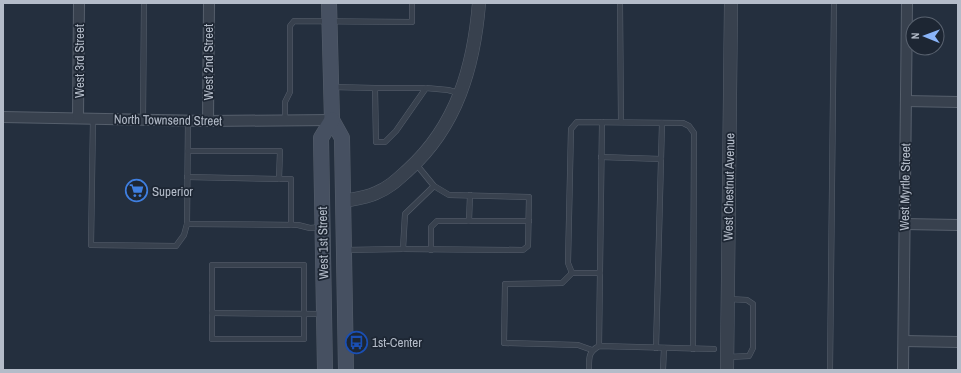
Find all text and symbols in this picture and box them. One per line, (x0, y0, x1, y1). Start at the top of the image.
north arrow (905, 16, 945, 56)
street label: West 3rd Street (71, 24, 88, 98)
street label: West 2nd Street (200, 24, 217, 100)
text: N (908, 32, 922, 39)
street label: North Townsend Street (114, 111, 222, 129)
street label: West Chestnut Avenue (720, 133, 738, 241)
street label: West Myrtle Street (896, 143, 914, 231)
supermarket icon: Superior (124, 178, 150, 204)
place label: Superior (152, 183, 193, 200)
street label: West 1st Street (314, 206, 332, 279)
bus stop icon: 1st-Center (343, 329, 369, 355)
place label: 1st-Center (372, 334, 422, 351)

